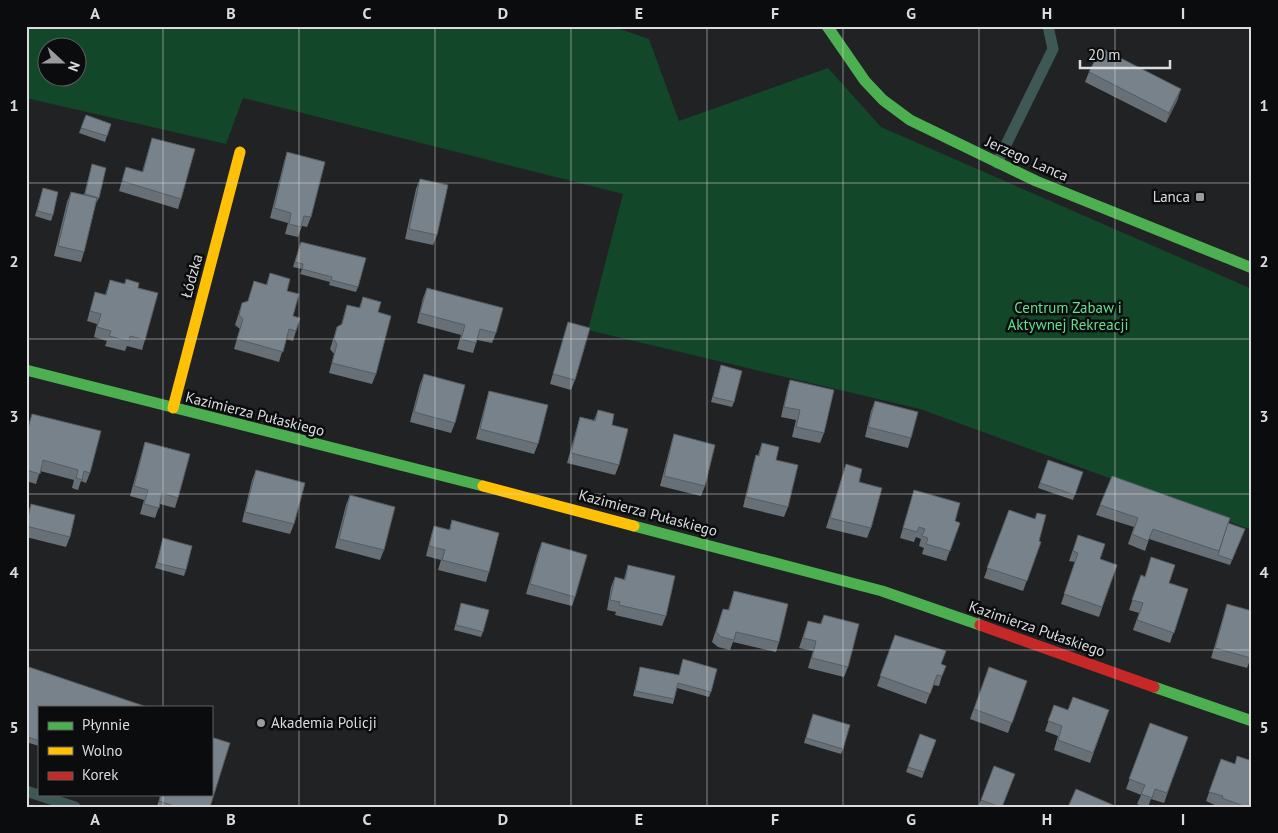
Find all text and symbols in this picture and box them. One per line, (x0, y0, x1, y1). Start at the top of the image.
text: A (90, 3, 100, 23)
text: B (226, 3, 236, 23)
text: C (363, 3, 372, 23)
text: D (498, 3, 508, 23)
text: E (635, 3, 643, 23)
text: F (771, 3, 779, 23)
text: G (906, 3, 916, 23)
text: H (1042, 3, 1052, 23)
text: I (1181, 3, 1185, 23)
north arrow (38, 38, 88, 88)
scale bar (1080, 38, 1170, 70)
text: 20 m (1088, 45, 1121, 64)
text: N (64, 59, 84, 74)
text: 1 (9, 95, 19, 115)
text: 1 (1259, 95, 1269, 115)
street label: Jerzego Lanca (982, 131, 1071, 185)
place label: Lanca (1153, 187, 1190, 206)
marker: Lanca (1194, 191, 1206, 203)
text: 2 (9, 251, 19, 271)
text: 2 (1259, 251, 1269, 271)
street label: Łódzka (177, 252, 206, 300)
park label: Centrum Zabaw i Aktywnej Rekreacji (1008, 298, 1128, 334)
street label: Kazimierza Pułaskiego (184, 387, 327, 440)
text: 3 (9, 406, 19, 426)
text: 3 (1259, 406, 1269, 426)
street label: Kazimierza Pułaskiego (577, 485, 720, 540)
text: 4 (9, 562, 19, 582)
text: 4 (1259, 562, 1269, 582)
street label: Kazimierza Pułaskiego (967, 596, 1108, 661)
legend (38, 706, 212, 796)
place label: Akademia Policji (271, 713, 377, 732)
text: Płynnie (82, 715, 130, 734)
text: 5 (9, 717, 19, 737)
marker: Akademia Policji (255, 717, 267, 729)
text: 5 (1259, 717, 1269, 737)
text: Wolno (82, 741, 122, 760)
text: Korek (82, 765, 119, 784)
text: A (90, 809, 100, 829)
text: B (226, 809, 236, 829)
text: C (363, 809, 372, 829)
text: D (498, 809, 508, 829)
text: E (635, 809, 643, 829)
text: F (771, 809, 779, 829)
text: G (906, 809, 916, 829)
text: H (1042, 809, 1052, 829)
text: I (1181, 809, 1185, 829)

